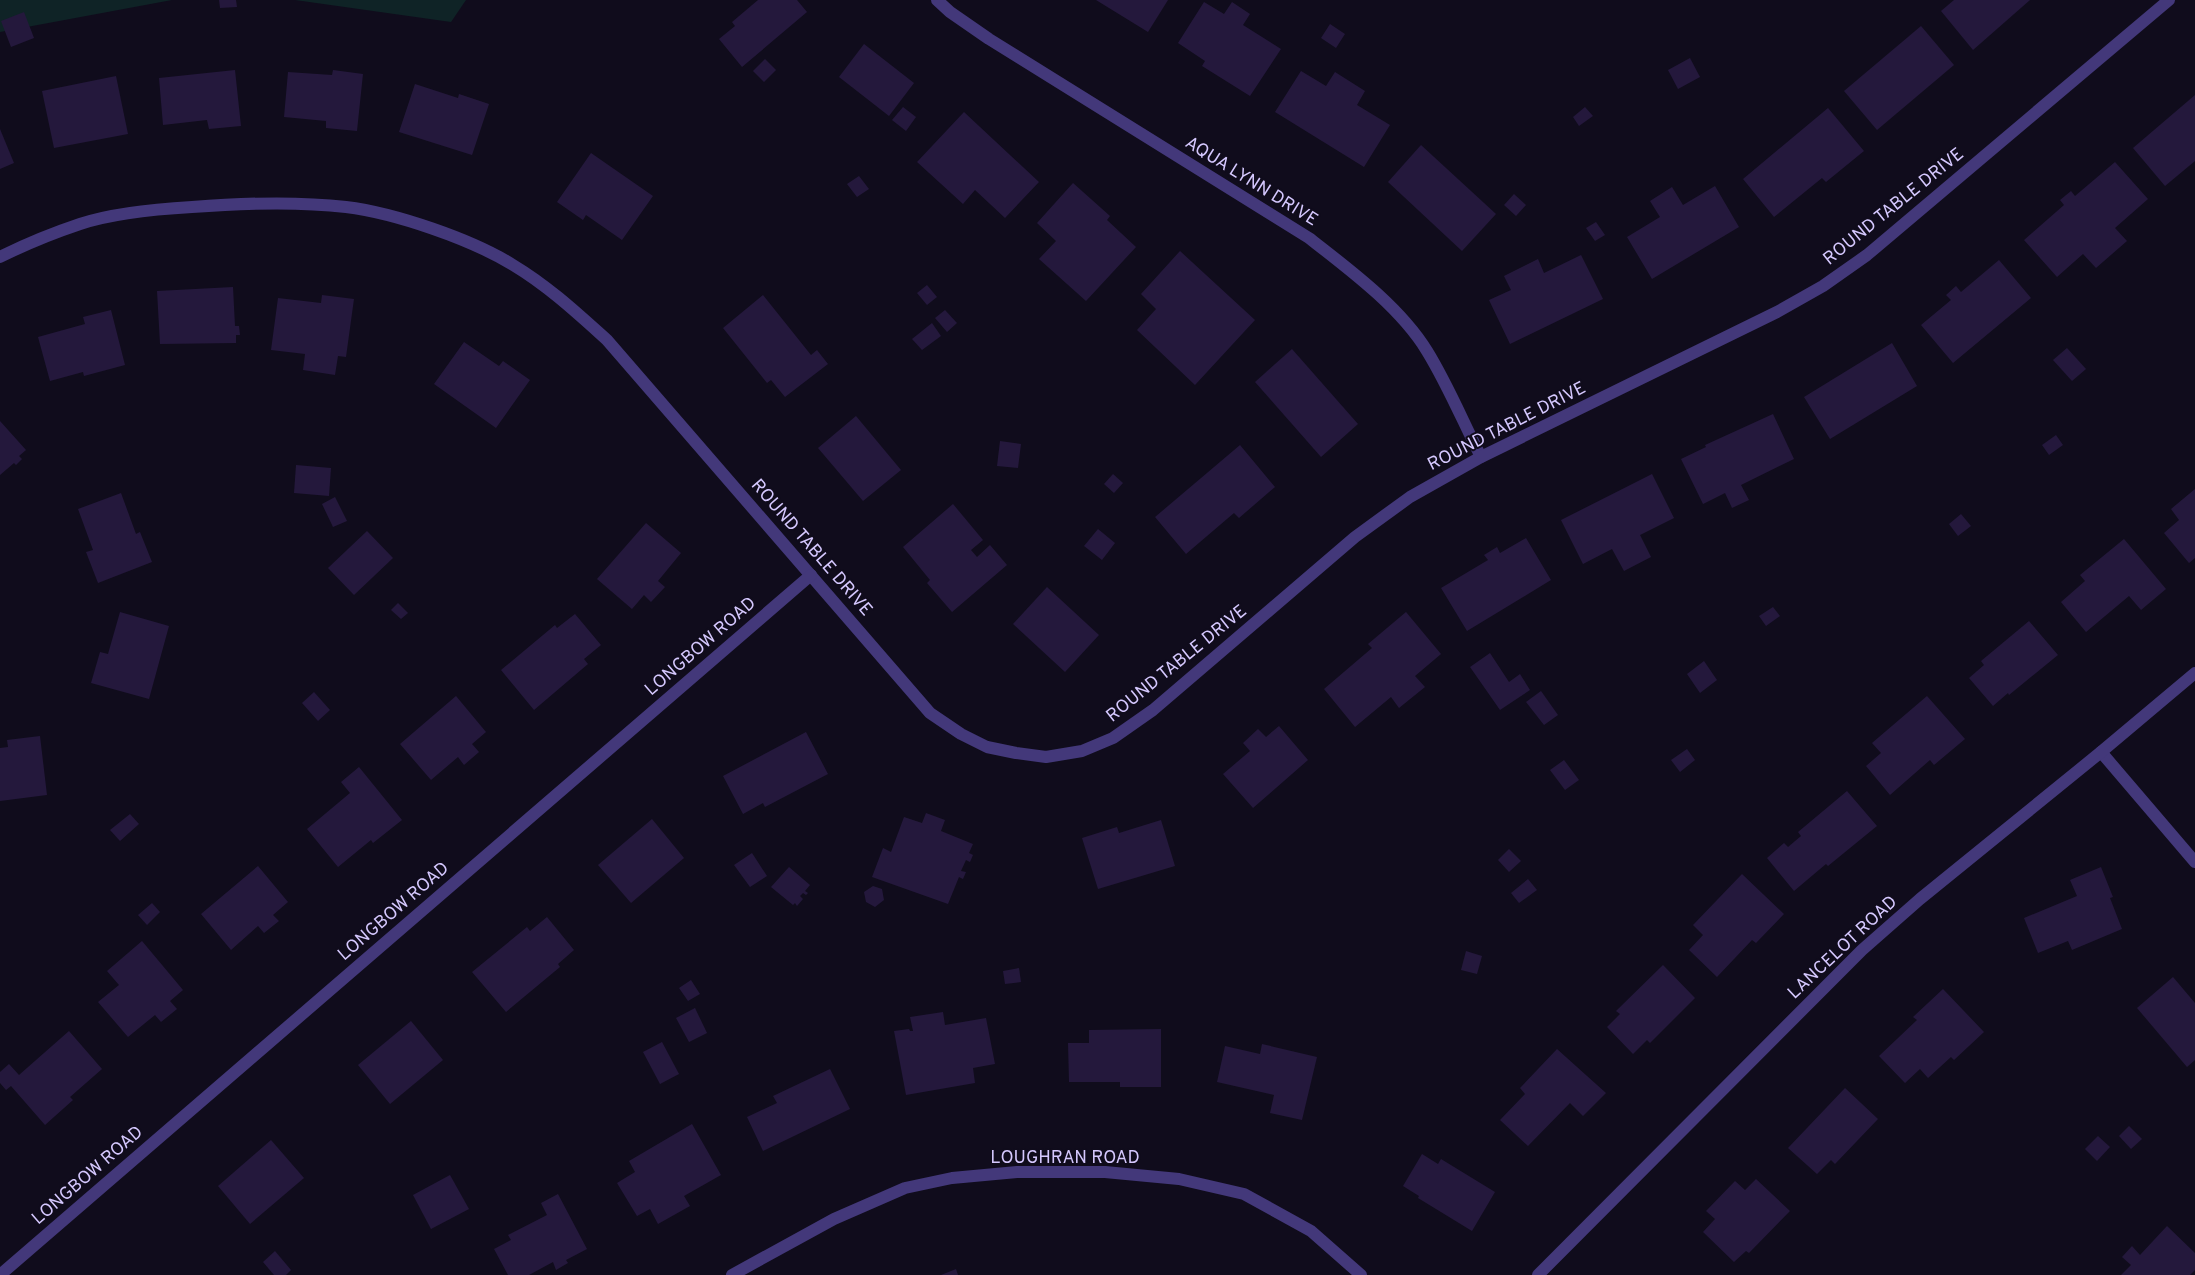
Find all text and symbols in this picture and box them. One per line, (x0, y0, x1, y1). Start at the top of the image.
street label: AQUA LYNN DRIVE (1180, 132, 1322, 232)
street label: ROUND TABLE DRIVE (1819, 143, 1969, 271)
street label: ROUND TABLE DRIVE (1424, 377, 1590, 477)
street label: ROUND TABLE DRIVE (745, 475, 877, 621)
street label: LONGBOW ROAD (641, 592, 761, 702)
street label: ROUND TABLE DRIVE (1102, 600, 1252, 728)
street label: LONGBOW ROAD (334, 857, 454, 967)
street label: LANCELOT ROAD (1783, 891, 1903, 1005)
street label: LONGBOW ROAD (28, 1121, 148, 1231)
street label: LOUGHRAN ROAD (990, 1147, 1140, 1170)

